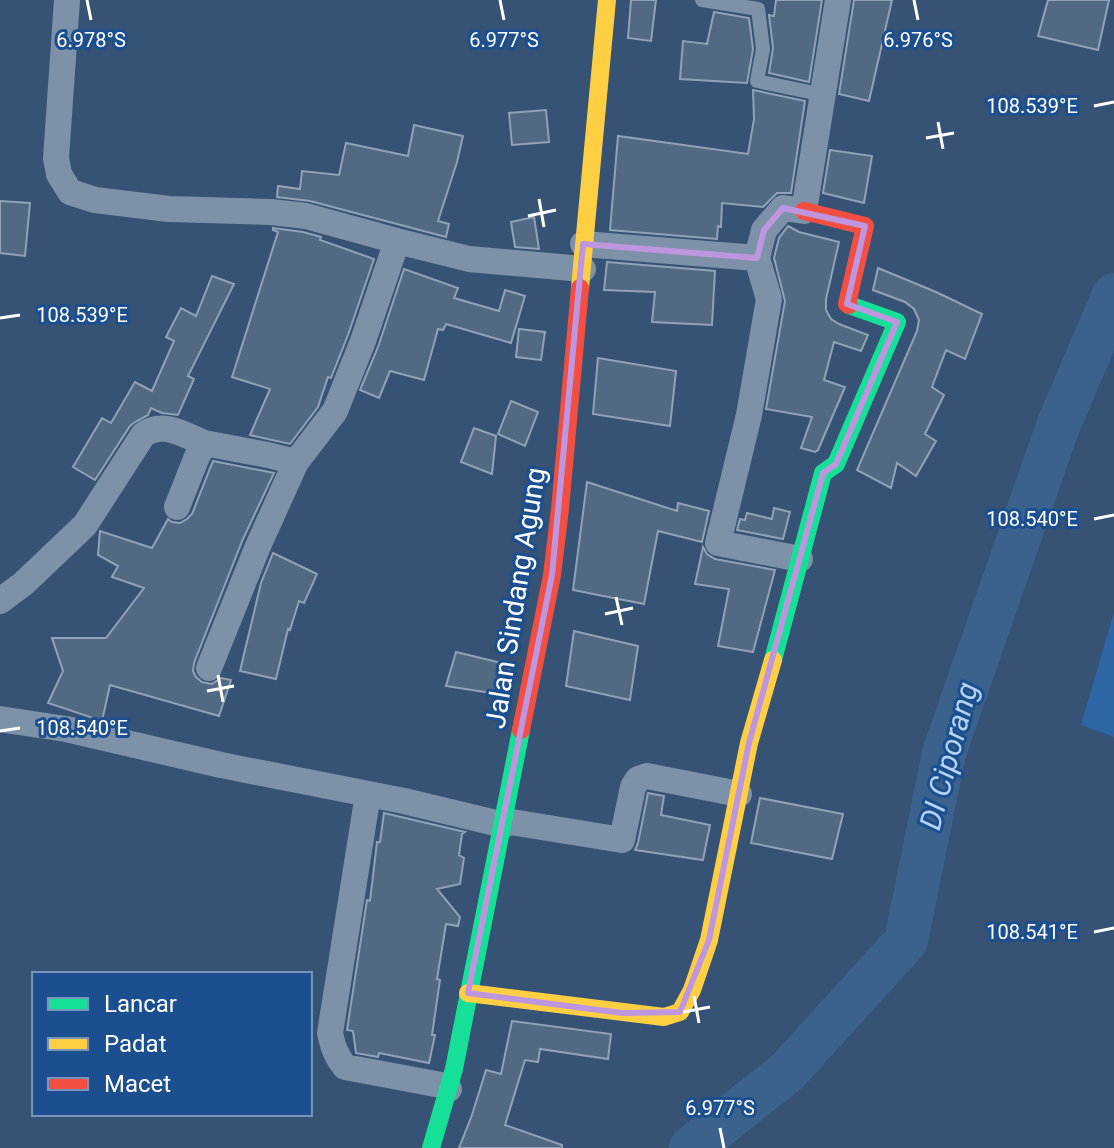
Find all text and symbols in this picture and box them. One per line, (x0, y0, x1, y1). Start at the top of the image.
text: 6.978°S (56, 28, 126, 52)
text: 6.977°S (469, 28, 539, 52)
text: 6.976°S (883, 28, 953, 52)
text: 108.539°E (986, 94, 1078, 118)
text: 108.539°E (36, 303, 128, 327)
street label: Jalan Sindang Agung (479, 465, 552, 731)
text: 108.540°E (986, 507, 1078, 531)
water label: DI Ciporang (912, 678, 985, 833)
text: 108.540°E (36, 716, 128, 740)
text: 108.541°E (986, 920, 1078, 944)
legend (32, 972, 312, 1116)
text: Lancar (104, 990, 177, 1018)
text: Padat (104, 1030, 167, 1058)
text: Macet (104, 1070, 171, 1098)
text: 6.977°S (685, 1096, 755, 1120)

